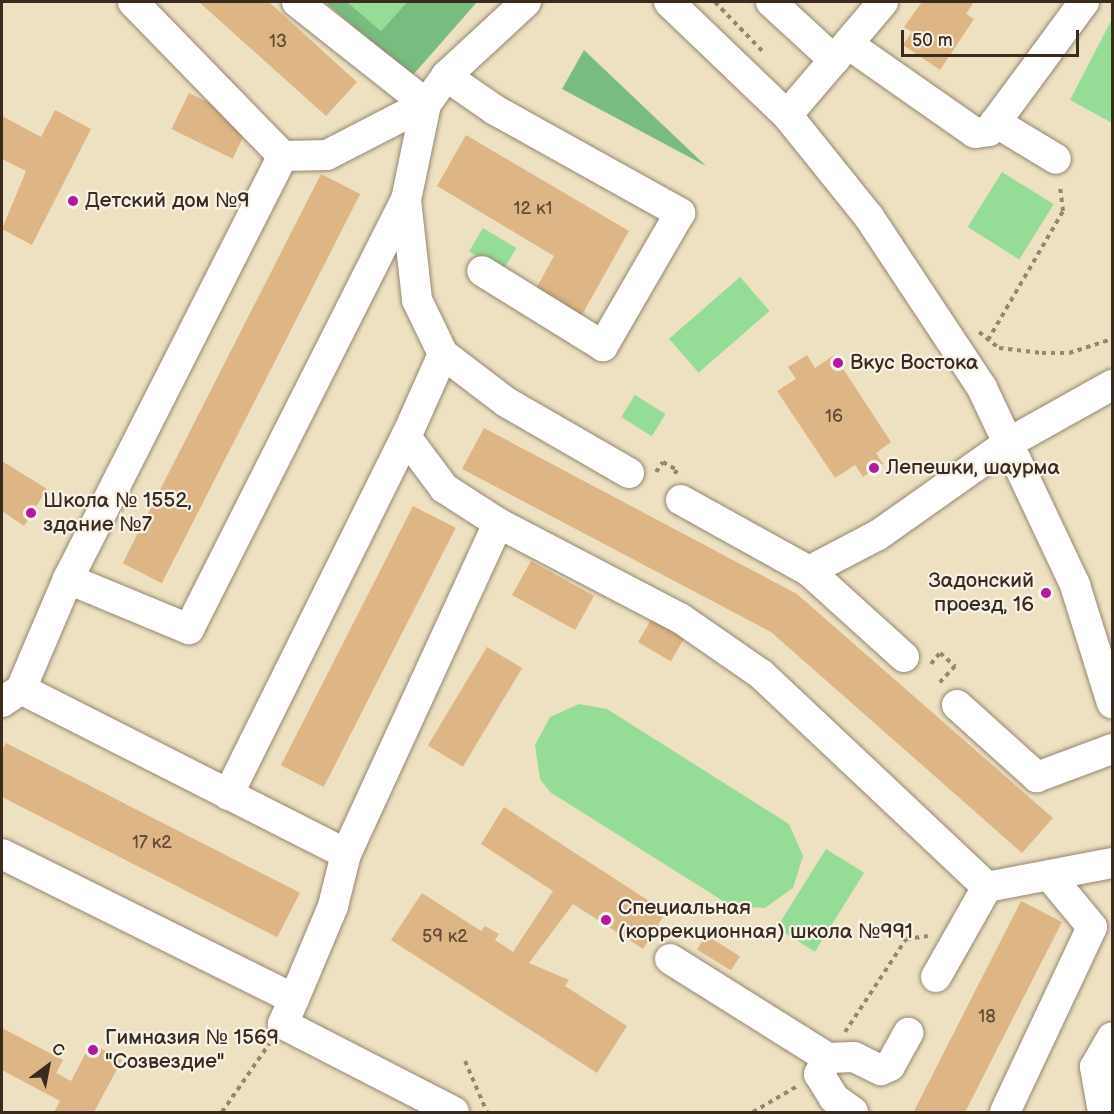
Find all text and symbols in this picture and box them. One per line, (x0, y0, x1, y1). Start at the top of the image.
scale bar (904, 18, 1082, 56)
text: 50 m (912, 30, 953, 51)
house number: 13 (269, 31, 287, 53)
place label: Детский дом №9 (85, 188, 250, 214)
marker: Детский дом №9 (66, 194, 80, 208)
house number: 12 к1 (514, 198, 552, 220)
place label: Вкус Востока (850, 350, 978, 376)
marker: Вкус Востока (831, 356, 845, 370)
house number: 16 (825, 406, 843, 428)
place label: Лепешки, шаурма (886, 455, 1060, 481)
marker: Лепешки, шаурма (867, 461, 881, 475)
place label: Школа № 1552, здание №7 (43, 488, 192, 538)
marker: Школа № 1552, здание №7 (24, 506, 38, 520)
place label: Задонский проезд, 16 (928, 568, 1034, 618)
marker: Задонский проезд, 16 (1039, 586, 1053, 600)
house number: 17 к2 (132, 832, 172, 854)
place label: Специальная (коррекционная) школа №991 (618, 895, 913, 945)
marker: Специальная (коррекционная) школа №991 (599, 913, 613, 927)
house number: 59 к2 (422, 926, 468, 948)
house number: 18 (978, 1006, 996, 1028)
place label: Гимназия № 1569 "Созвездие" (105, 1025, 279, 1075)
north arrow (18, 1036, 78, 1096)
text: С (48, 1039, 68, 1061)
marker: Гимназия № 1569 "Созвездие" (86, 1043, 100, 1057)

